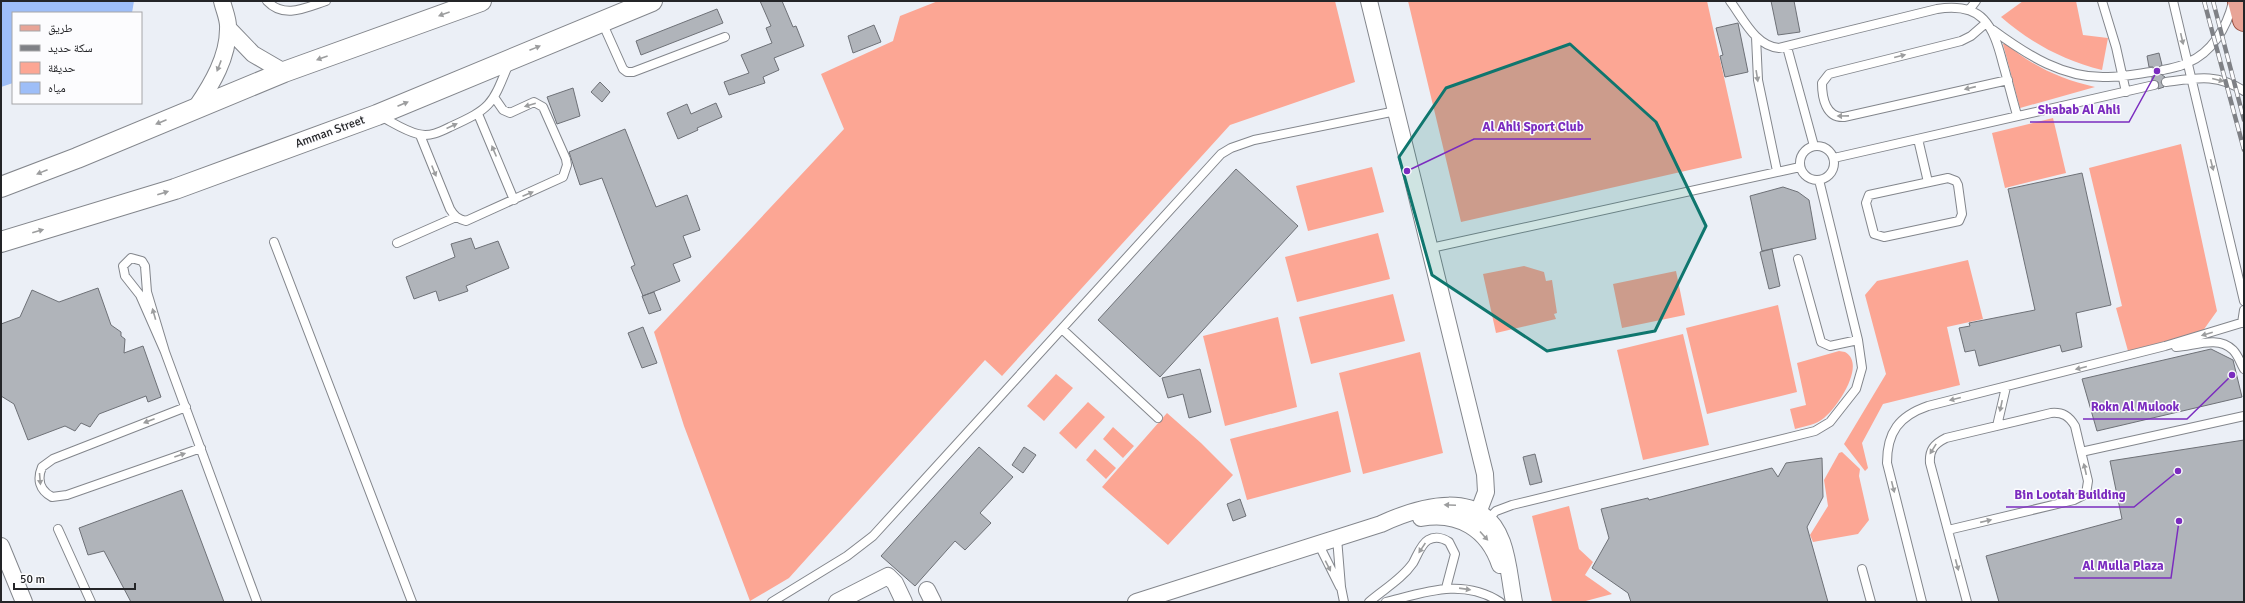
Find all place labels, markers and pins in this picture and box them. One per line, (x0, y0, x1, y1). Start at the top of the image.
callout: Shabab Al Ahli (2030, 97, 2129, 122)
callout: Al Ahli Sport Club (1474, 114, 1591, 139)
callout: Rokn Al Mulook (2083, 394, 2187, 419)
callout: Bin Lootah Building (2006, 482, 2134, 507)
callout: Al Mulla Plaza (2074, 553, 2171, 578)

